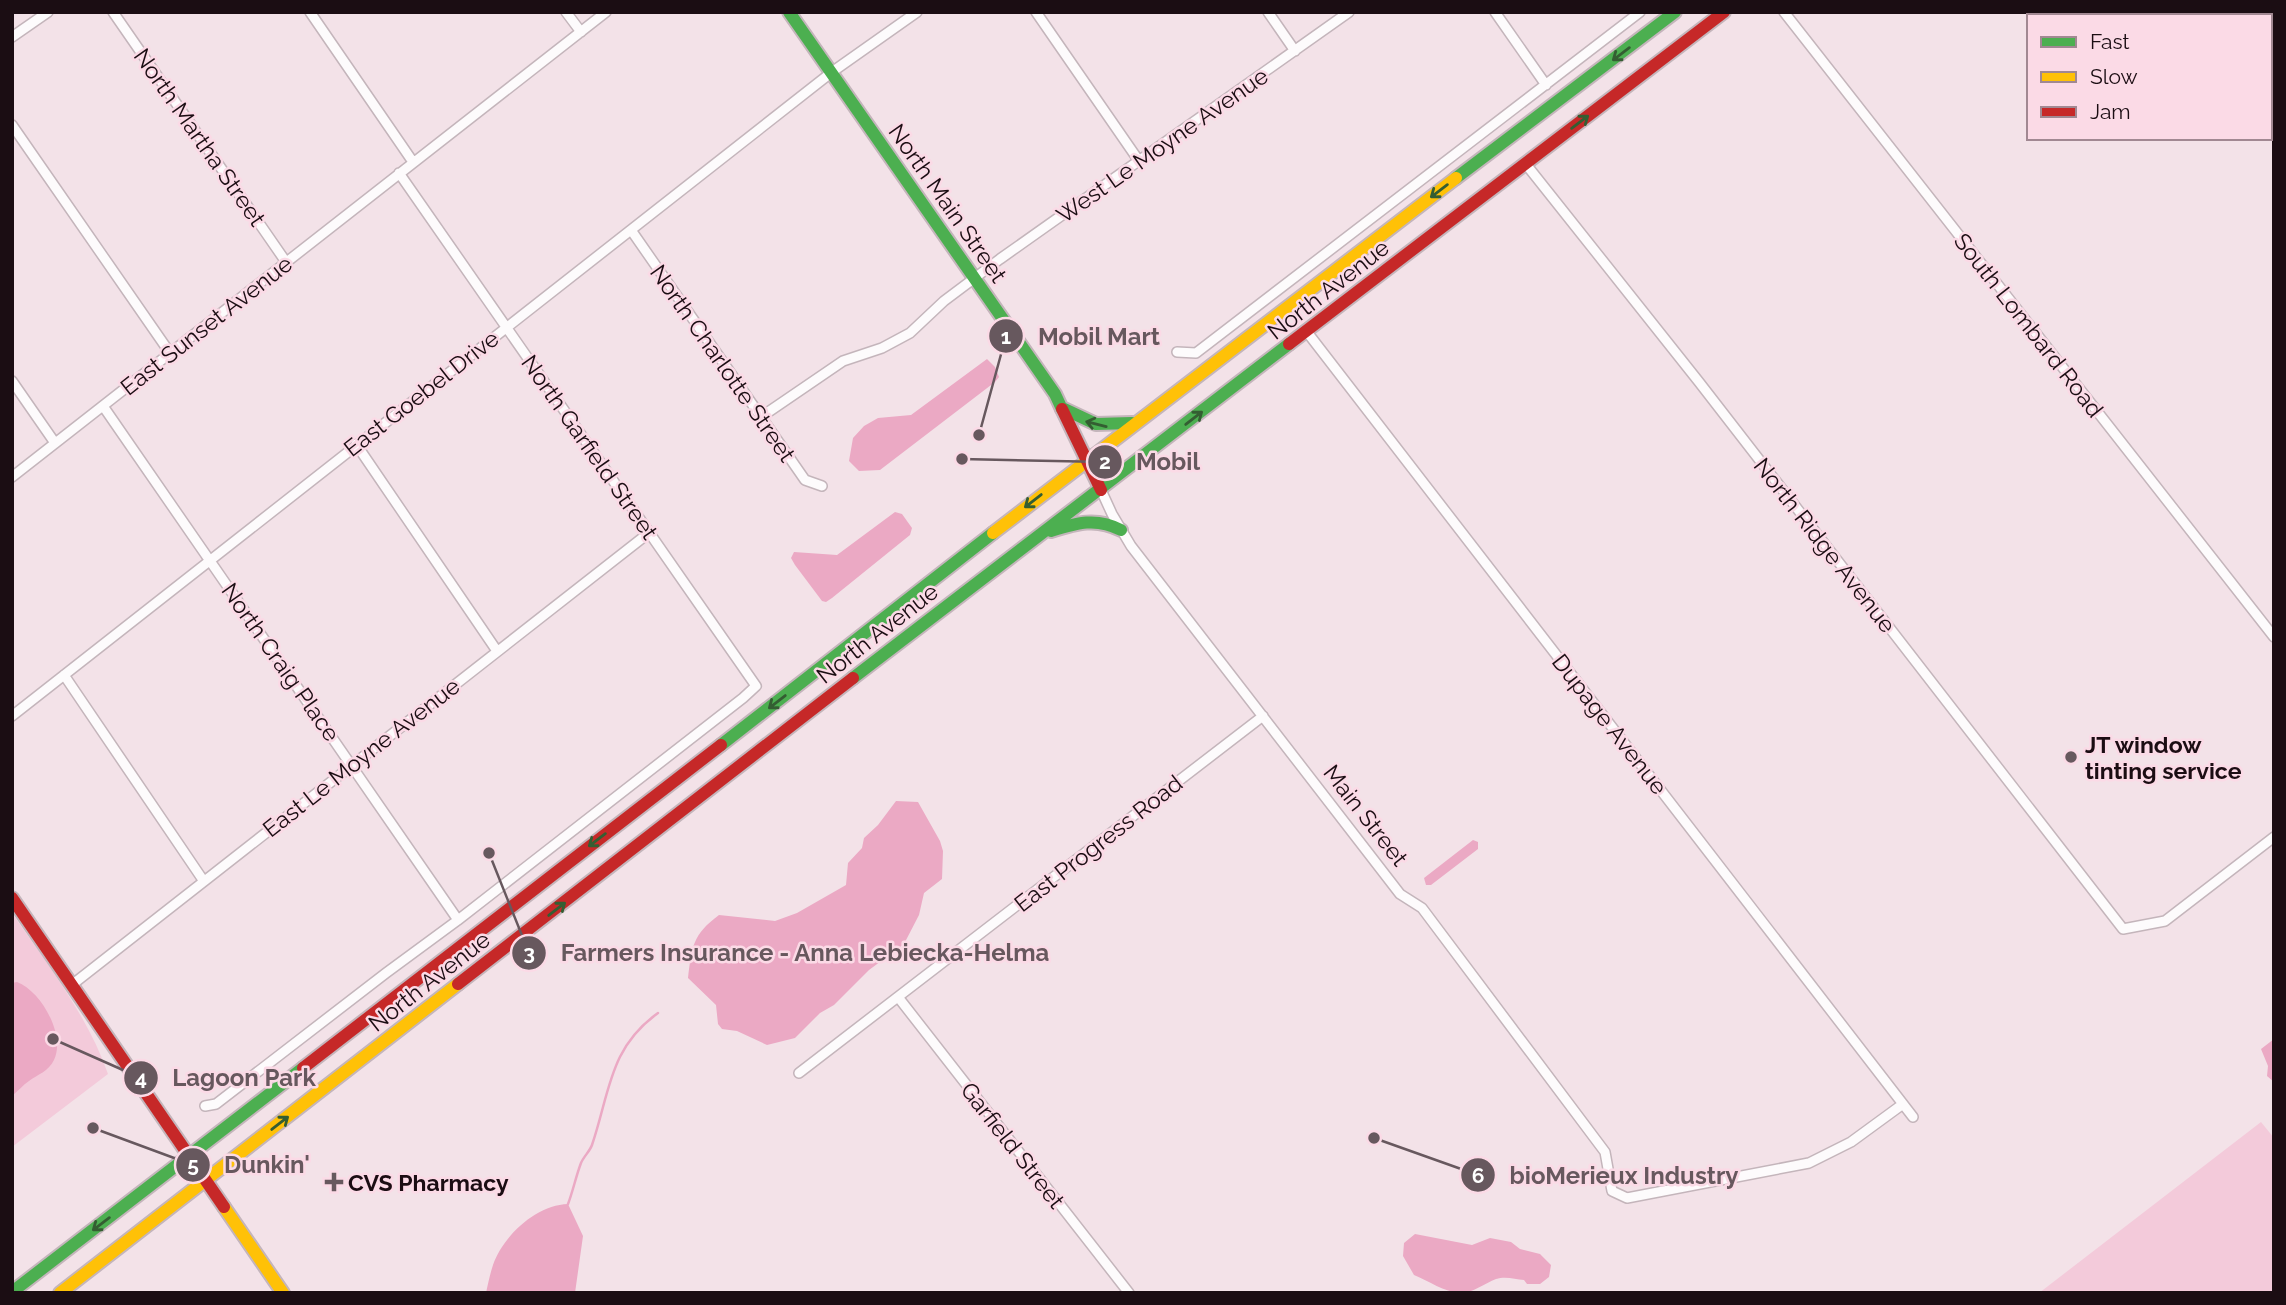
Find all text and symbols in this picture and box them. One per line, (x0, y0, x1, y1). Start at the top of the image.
legend (2027, 14, 2272, 140)
text: Fast (2090, 29, 2130, 54)
street label: North Martha Street (129, 43, 272, 231)
one-way arrow (1612, 46, 1630, 61)
street label: West Le Moyne Avenue (1051, 62, 1273, 228)
text: Slow (2090, 64, 2138, 89)
text: Jam (2090, 99, 2131, 124)
one-way arrow (1570, 114, 1588, 129)
street label: North Main Street (883, 119, 1013, 288)
one-way arrow (1430, 183, 1449, 198)
street label: South Lombard Road (1949, 228, 2109, 422)
street label: North Avenue (1262, 233, 1394, 345)
street label: East Sunset Avenue (115, 250, 297, 400)
street label: North Charlotte Street (645, 259, 801, 467)
callout: Mobil Mart (989, 314, 1174, 359)
text: Mobil Mart (1038, 322, 1160, 351)
street label: East Goebel Drive (338, 324, 504, 462)
text: 1 (1001, 324, 1011, 349)
street label: North Garfield Street (516, 350, 664, 545)
one-way arrow (1184, 411, 1203, 426)
one-way arrow (1086, 416, 1108, 429)
callout: Mobil (1087, 439, 1214, 484)
text: Mobil (1136, 447, 1200, 476)
text: 2 (1099, 449, 1111, 474)
street label: North Ridge Avenue (1748, 452, 1902, 638)
one-way arrow (1025, 493, 1043, 508)
street label: North Avenue (811, 577, 943, 689)
street label: North Craig Place (216, 578, 346, 746)
street label: Dupage Avenue (1547, 649, 1673, 799)
street label: East Le Moyne Avenue (257, 672, 465, 842)
one-way arrow (769, 694, 787, 709)
place label: JT window tinting service (2085, 731, 2242, 784)
marker: JT window tinting service (2063, 749, 2079, 765)
street label: Main Street (1318, 759, 1414, 871)
street label: East Progress Road (1009, 769, 1187, 917)
one-way arrow (588, 833, 607, 848)
one-way arrow (547, 901, 566, 916)
street label: North Avenue (363, 925, 495, 1037)
callout: Farmers Insurance - Anna Lebiecka-Helma (512, 930, 1064, 975)
text: Farmers Insurance - Anna Lebiecka-Helma (561, 938, 1050, 967)
text: 3 (523, 940, 535, 965)
callout: Lagoon Park (123, 1055, 330, 1100)
text: Lagoon Park (172, 1063, 316, 1092)
text: 4 (135, 1065, 147, 1090)
street label: Garfield Street (955, 1077, 1071, 1214)
one-way arrow (271, 1116, 289, 1131)
callout: Dunkin' (176, 1142, 324, 1187)
text: Dunkin' (224, 1150, 310, 1179)
text: 5 (187, 1152, 199, 1177)
callout: bioMerieux Industry (1461, 1153, 1753, 1198)
text: bioMerieux Industry (1510, 1161, 1738, 1190)
text: 6 (1472, 1163, 1484, 1188)
place label: CVS Pharmacy (348, 1169, 509, 1196)
marker: CVS Pharmacy (326, 1174, 342, 1190)
one-way arrow (92, 1217, 110, 1232)

